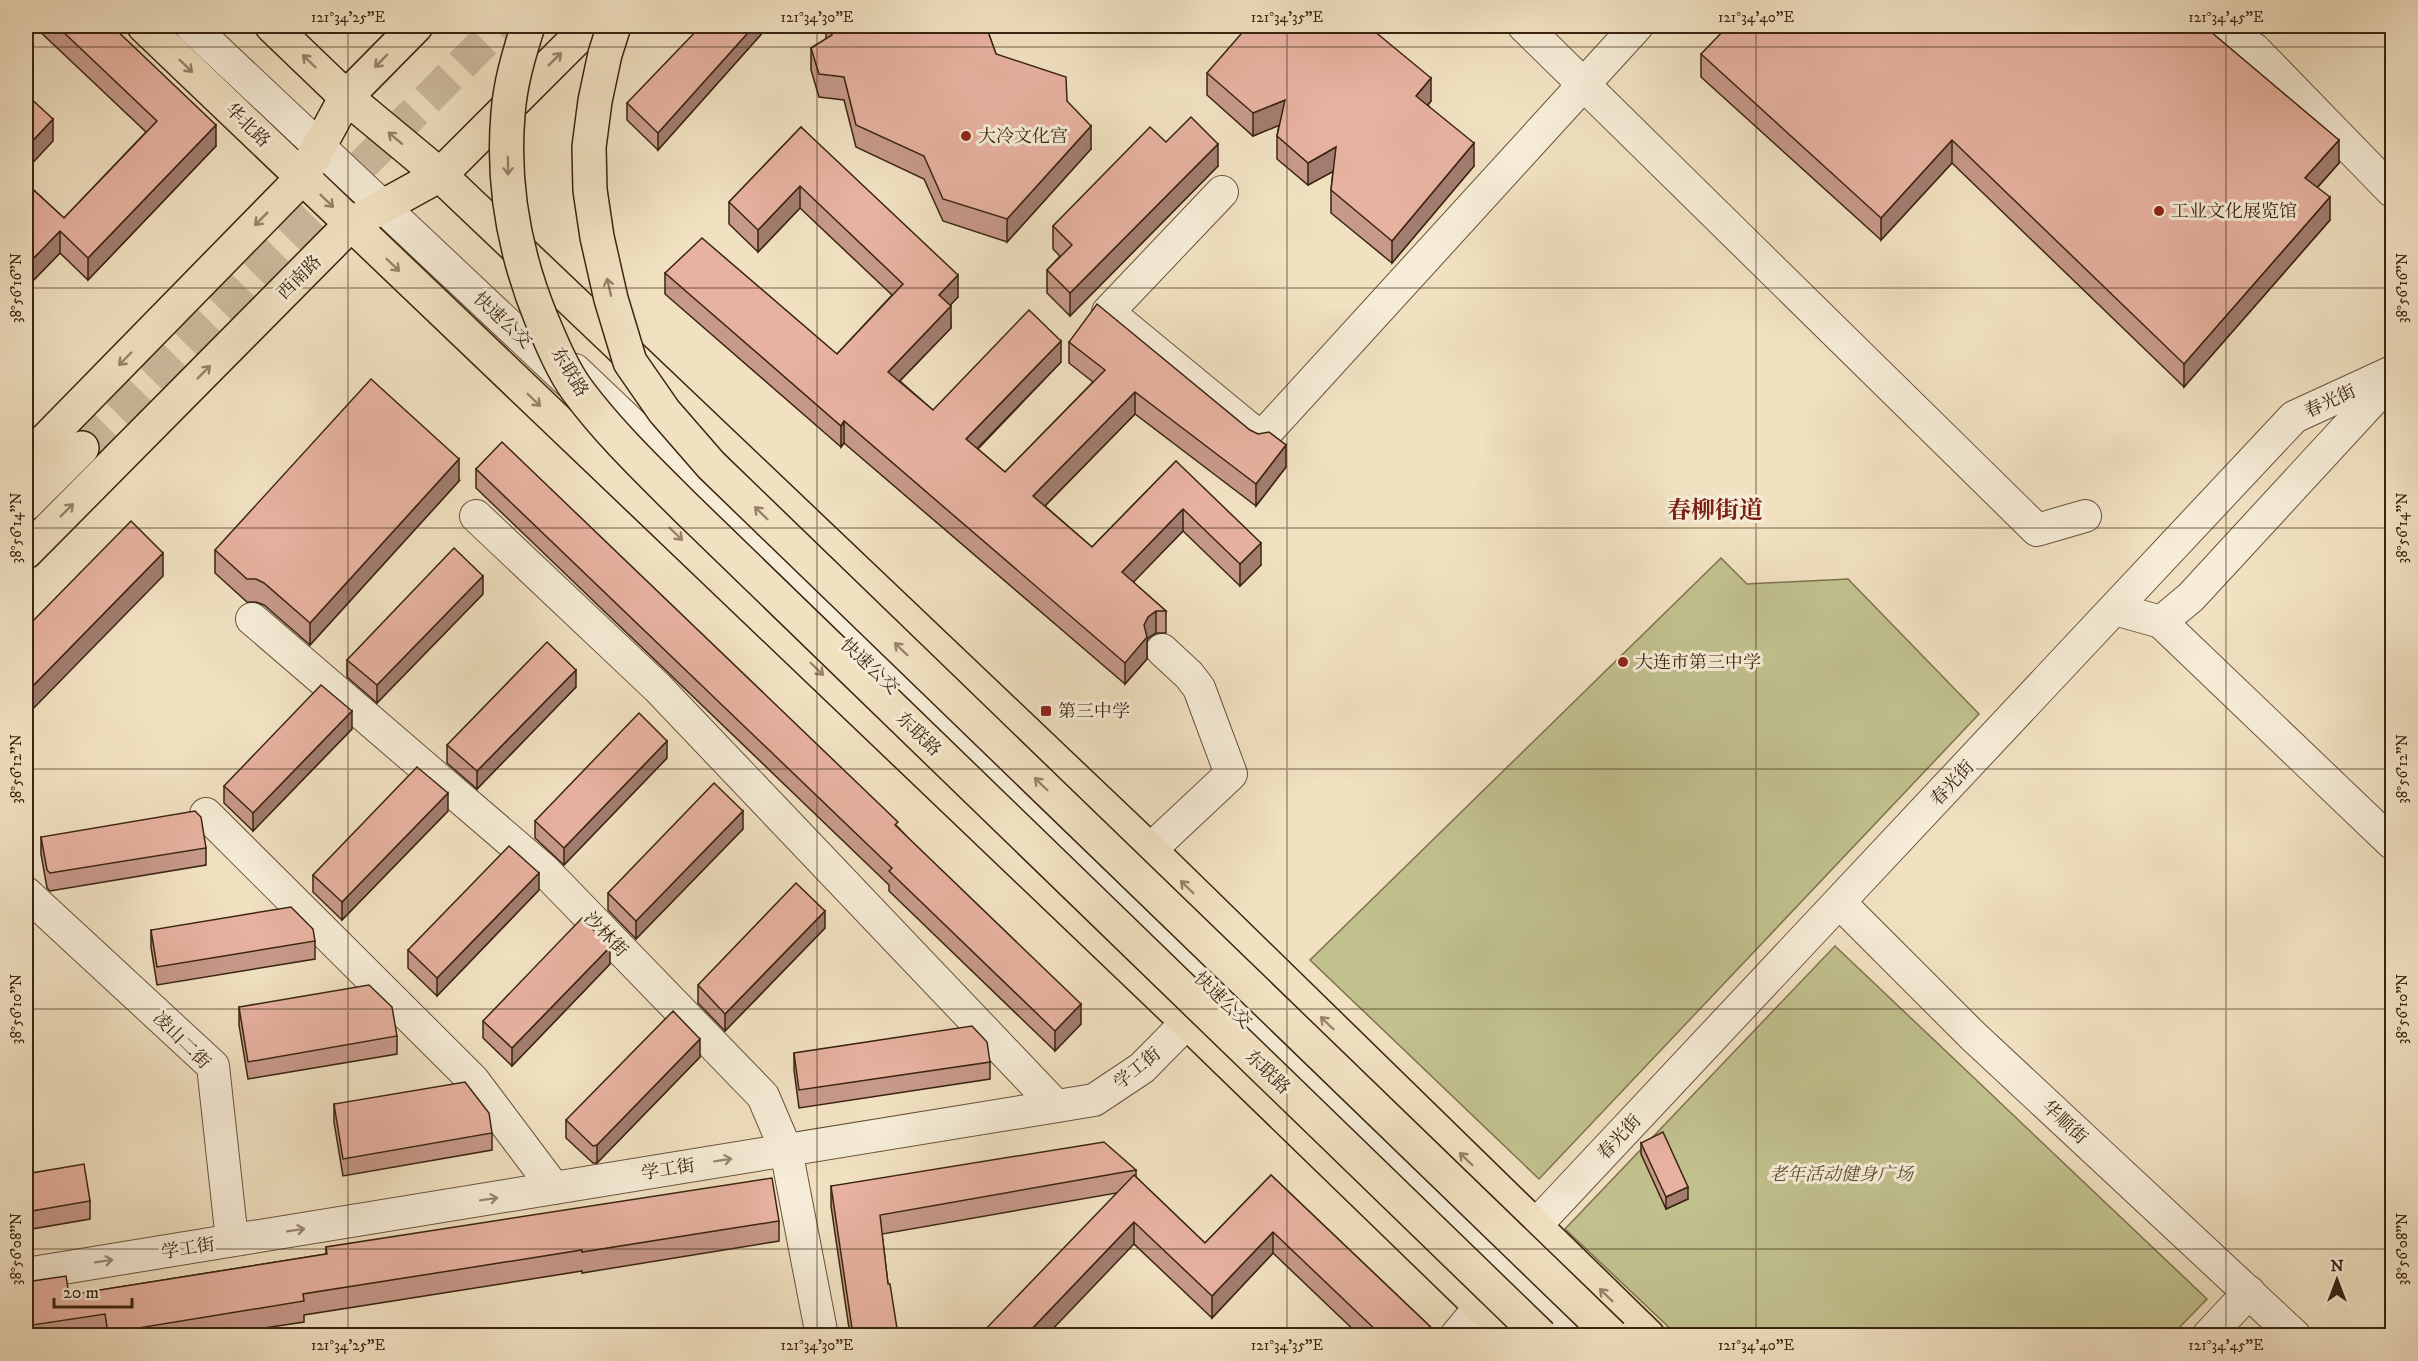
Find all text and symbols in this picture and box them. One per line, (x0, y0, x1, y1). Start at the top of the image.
text: 121°34'25"E (311, 8, 385, 27)
text: 121°34'30"E (781, 8, 854, 27)
text: 121°34'35"E (1251, 8, 1324, 27)
text: 121°34'40"E (1718, 8, 1794, 27)
text: 121°34'45"E (2188, 8, 2264, 27)
one-way arrow (548, 52, 563, 67)
one-way arrow (373, 54, 388, 69)
one-way arrow (302, 55, 317, 69)
one-way arrow (179, 59, 194, 73)
street label: 华北路 (220, 99, 274, 152)
place label: 大冷文化宫 (978, 126, 1068, 148)
marker: 大冷文化宫 (959, 129, 973, 143)
one-way arrow (388, 131, 403, 145)
one-way arrow (502, 155, 514, 175)
one-way arrow (319, 194, 334, 208)
place label: 工业文化展览馆 (2171, 201, 2297, 223)
marker: 工业文化展览馆 (2152, 204, 2166, 218)
one-way arrow (254, 212, 269, 227)
street label: 西南路 (273, 251, 327, 305)
text: 38°56'16"N (7, 253, 26, 323)
text: 38°56'16"N (2393, 253, 2412, 323)
one-way arrow (386, 258, 401, 272)
one-way arrow (602, 278, 614, 297)
street label: 快速公交 (468, 288, 536, 353)
street label: 东联路 (546, 344, 592, 401)
one-way arrow (118, 351, 132, 366)
one-way arrow (197, 365, 212, 379)
street label: 春光街 (2301, 381, 2360, 423)
one-way arrow (527, 392, 542, 407)
text: 38°56'14"N (7, 493, 26, 563)
text: 38°56'14"N (2393, 493, 2412, 563)
district label: 春柳街道 (1667, 496, 1763, 526)
one-way arrow (59, 503, 74, 518)
one-way arrow (753, 506, 768, 521)
one-way arrow (668, 527, 683, 542)
street label: 快速公交 (835, 634, 903, 699)
one-way arrow (893, 642, 908, 656)
place label: 大连市第三中学 (1635, 652, 1761, 674)
marker: 大连市第三中学 (1616, 655, 1630, 669)
one-way arrow (809, 662, 824, 676)
place label: 第三中学 (1058, 701, 1130, 723)
marker: 第三中学 (1039, 704, 1053, 718)
street label: 东联路 (891, 708, 945, 761)
text: 38°56'12"N (7, 734, 26, 804)
text: 38°56'12"N (2393, 734, 2412, 804)
street label: 春光街 (1926, 756, 1979, 811)
one-way arrow (1034, 777, 1049, 792)
one-way arrow (1180, 879, 1195, 894)
street label: 沙林街 (579, 908, 632, 962)
street label: 快速公交 (1189, 968, 1256, 1034)
text: 38°56'10"N (7, 974, 26, 1044)
text: 38°56'10"N (2393, 974, 2412, 1044)
street label: 凌山二街 (148, 1007, 215, 1074)
one-way arrow (1319, 1016, 1334, 1030)
street label: 学工街 (1110, 1043, 1166, 1094)
street label: 东联路 (1240, 1046, 1294, 1099)
street label: 华顺街 (2037, 1096, 2092, 1149)
street label: 春光街 (1593, 1110, 1646, 1165)
one-way arrow (1459, 1152, 1474, 1166)
street label: 学工街 (640, 1155, 697, 1185)
one-way arrow (712, 1155, 732, 1166)
park label: 老年活动健身广场 (1769, 1164, 1915, 1186)
one-way arrow (479, 1193, 498, 1204)
text: 38°56'08"N (7, 1213, 26, 1285)
text: 38°56'08"N (2393, 1213, 2412, 1285)
one-way arrow (286, 1224, 306, 1235)
street label: 学工街 (160, 1234, 217, 1264)
north arrow (2307, 1250, 2367, 1310)
one-way arrow (94, 1256, 113, 1267)
text: N (2330, 1256, 2344, 1276)
scale bar (54, 1271, 132, 1309)
text: 20 m (63, 1282, 99, 1304)
one-way arrow (1599, 1288, 1614, 1302)
text: 121°34'25"E (311, 1336, 385, 1355)
text: 121°34'30"E (781, 1336, 854, 1355)
text: 121°34'35"E (1251, 1336, 1324, 1355)
text: 121°34'40"E (1718, 1336, 1794, 1355)
text: 121°34'45"E (2188, 1336, 2264, 1355)

